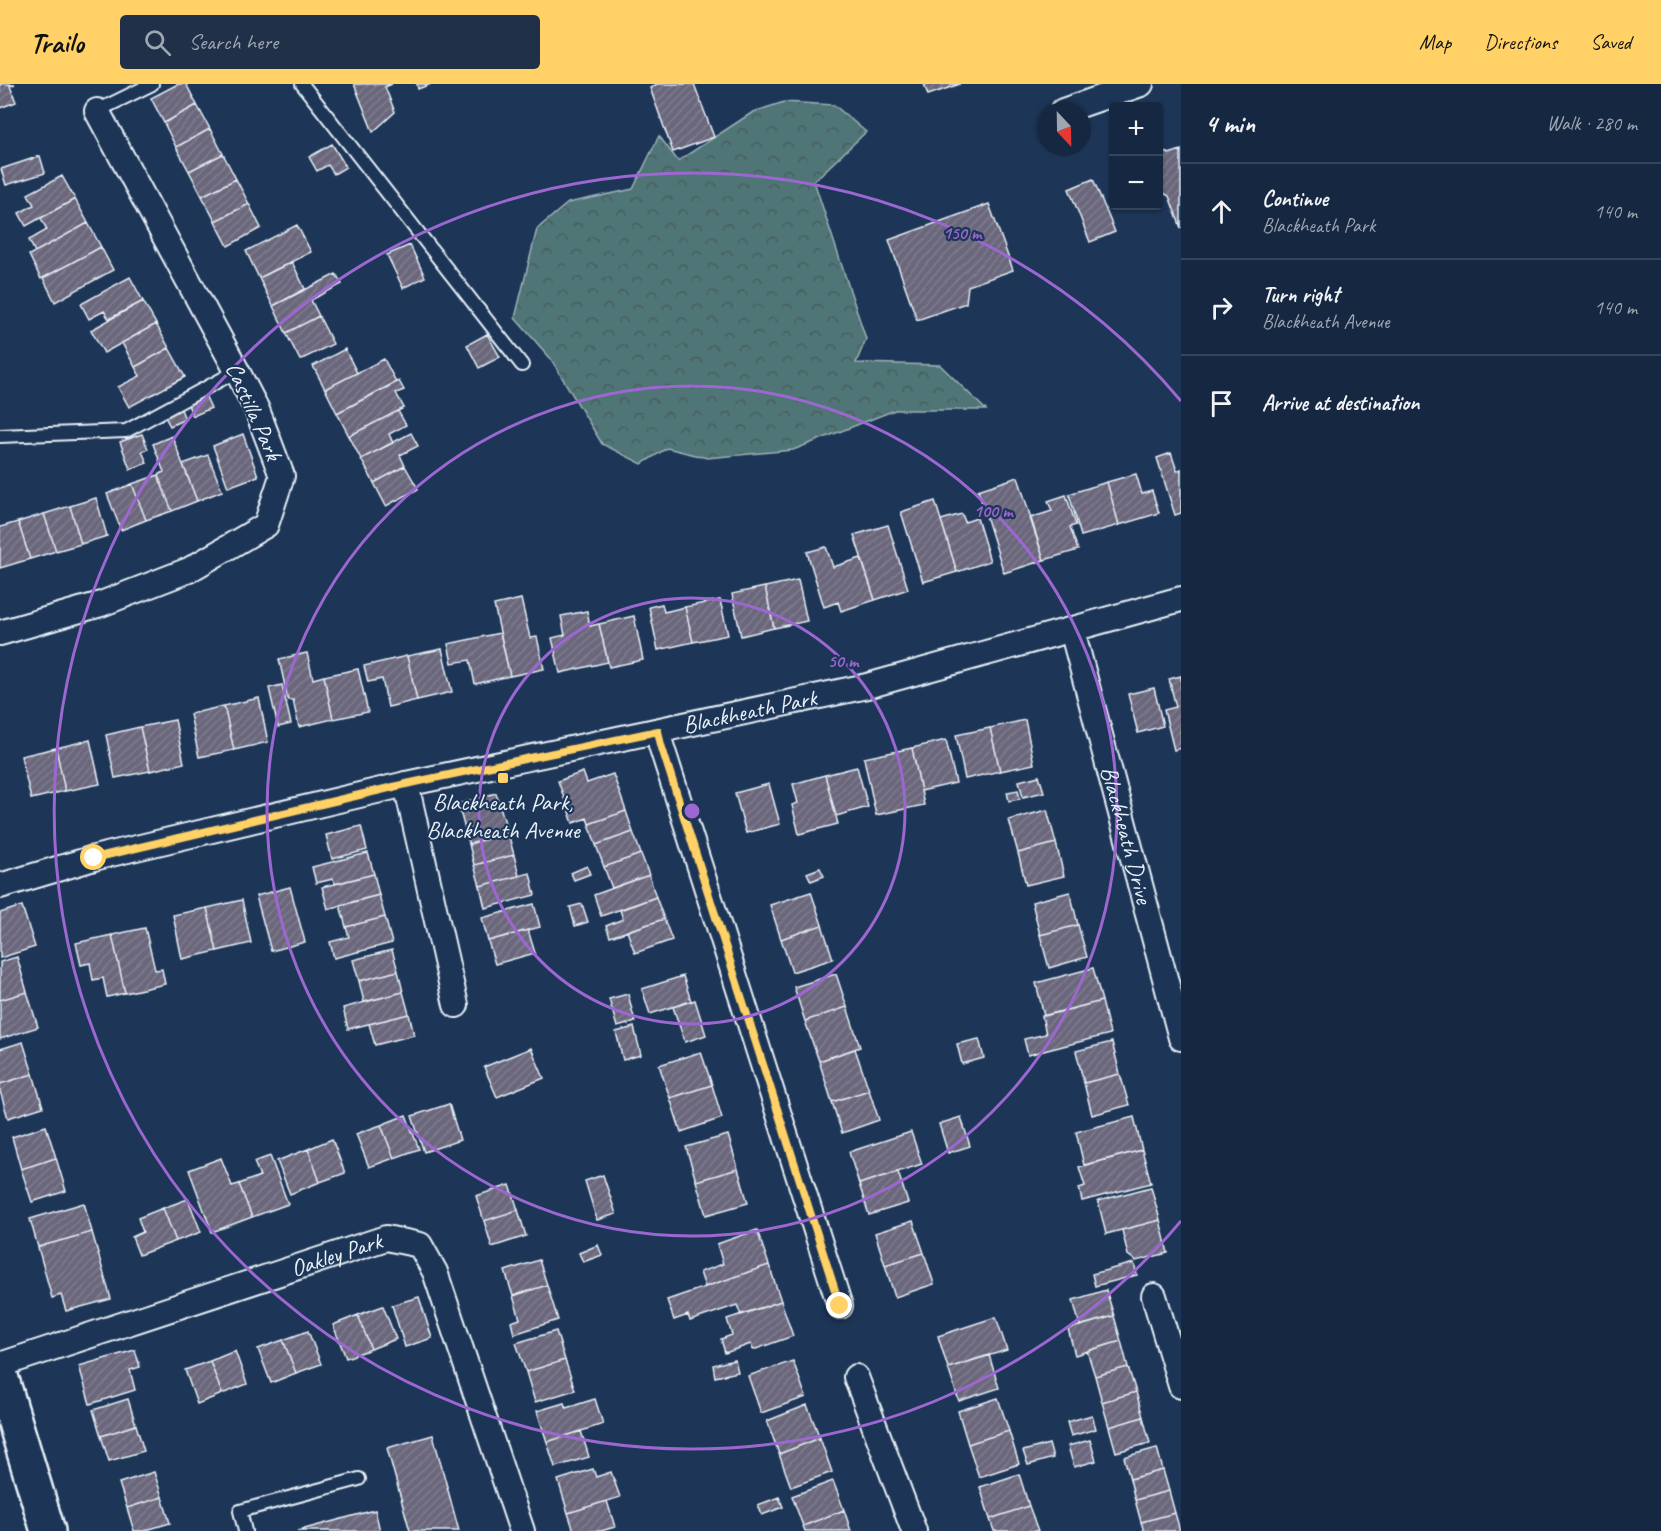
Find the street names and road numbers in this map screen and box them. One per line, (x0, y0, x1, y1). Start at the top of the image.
street label: Castilla Park (219, 357, 290, 467)
street label: Blackheath Park (680, 682, 821, 740)
street label: Blackheath Drive (1094, 763, 1160, 909)
street label: Oakley Park (287, 1225, 388, 1283)

